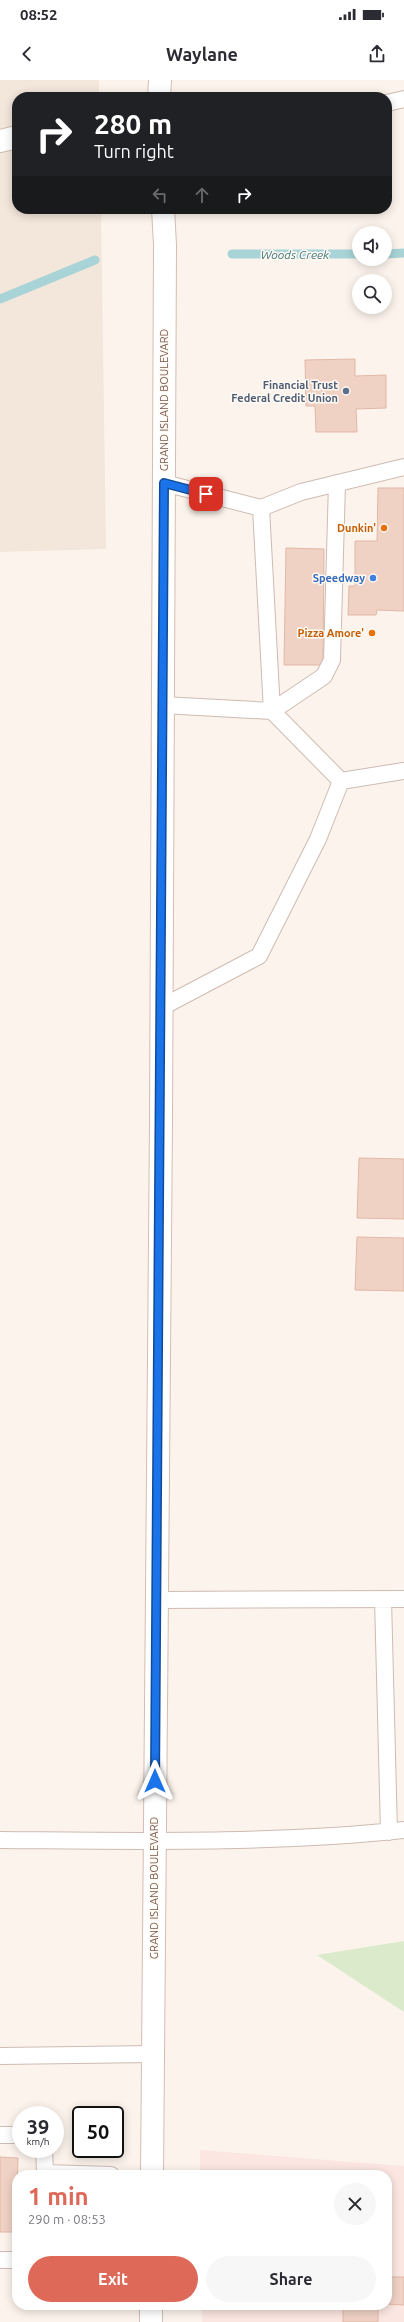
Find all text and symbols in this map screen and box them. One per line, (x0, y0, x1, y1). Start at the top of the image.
text: 08:52 (20, 6, 58, 23)
icon: back (16, 43, 38, 65)
icon: share (366, 43, 388, 65)
text: Waylane (166, 44, 238, 64)
icon: right (28, 108, 80, 160)
text: 280 m (94, 108, 172, 139)
text: Turn right (94, 141, 174, 161)
icon: left (149, 184, 171, 206)
icon: ahead (191, 184, 213, 206)
icon: right (233, 184, 255, 206)
map controls (352, 226, 392, 314)
button: sound (352, 226, 392, 266)
water label: Woods Creek (261, 248, 330, 261)
button: search (352, 274, 392, 314)
street label: GRAND ISLAND BOULEVARD (158, 329, 170, 471)
place label: Financial Trust Federal Credit Union (231, 379, 338, 404)
marker: Financial Trust Federal Credit Union (341, 386, 351, 396)
pin (189, 477, 223, 511)
icon: arrive (195, 483, 217, 505)
place label: Dunkin' (337, 522, 376, 534)
marker: Dunkin' (379, 523, 389, 533)
place label: Speedway (313, 572, 365, 584)
marker: Speedway (368, 573, 378, 583)
place label: Pizza Amore' (297, 627, 364, 639)
marker: Pizza Amore' (367, 628, 377, 638)
position arrow (134, 1760, 176, 1802)
street label: GRAND ISLAND BOULEVARD (148, 1817, 160, 1959)
speed limit sign: 50 (72, 2106, 124, 2158)
text: 39 (27, 2115, 49, 2138)
text: km/h (26, 2136, 50, 2147)
text: 1 min (28, 2183, 89, 2210)
button: close (334, 2183, 376, 2225)
text: 290 m · 08:53 (28, 2212, 106, 2226)
button: Exit (28, 2256, 198, 2302)
button: Share (206, 2256, 376, 2302)

